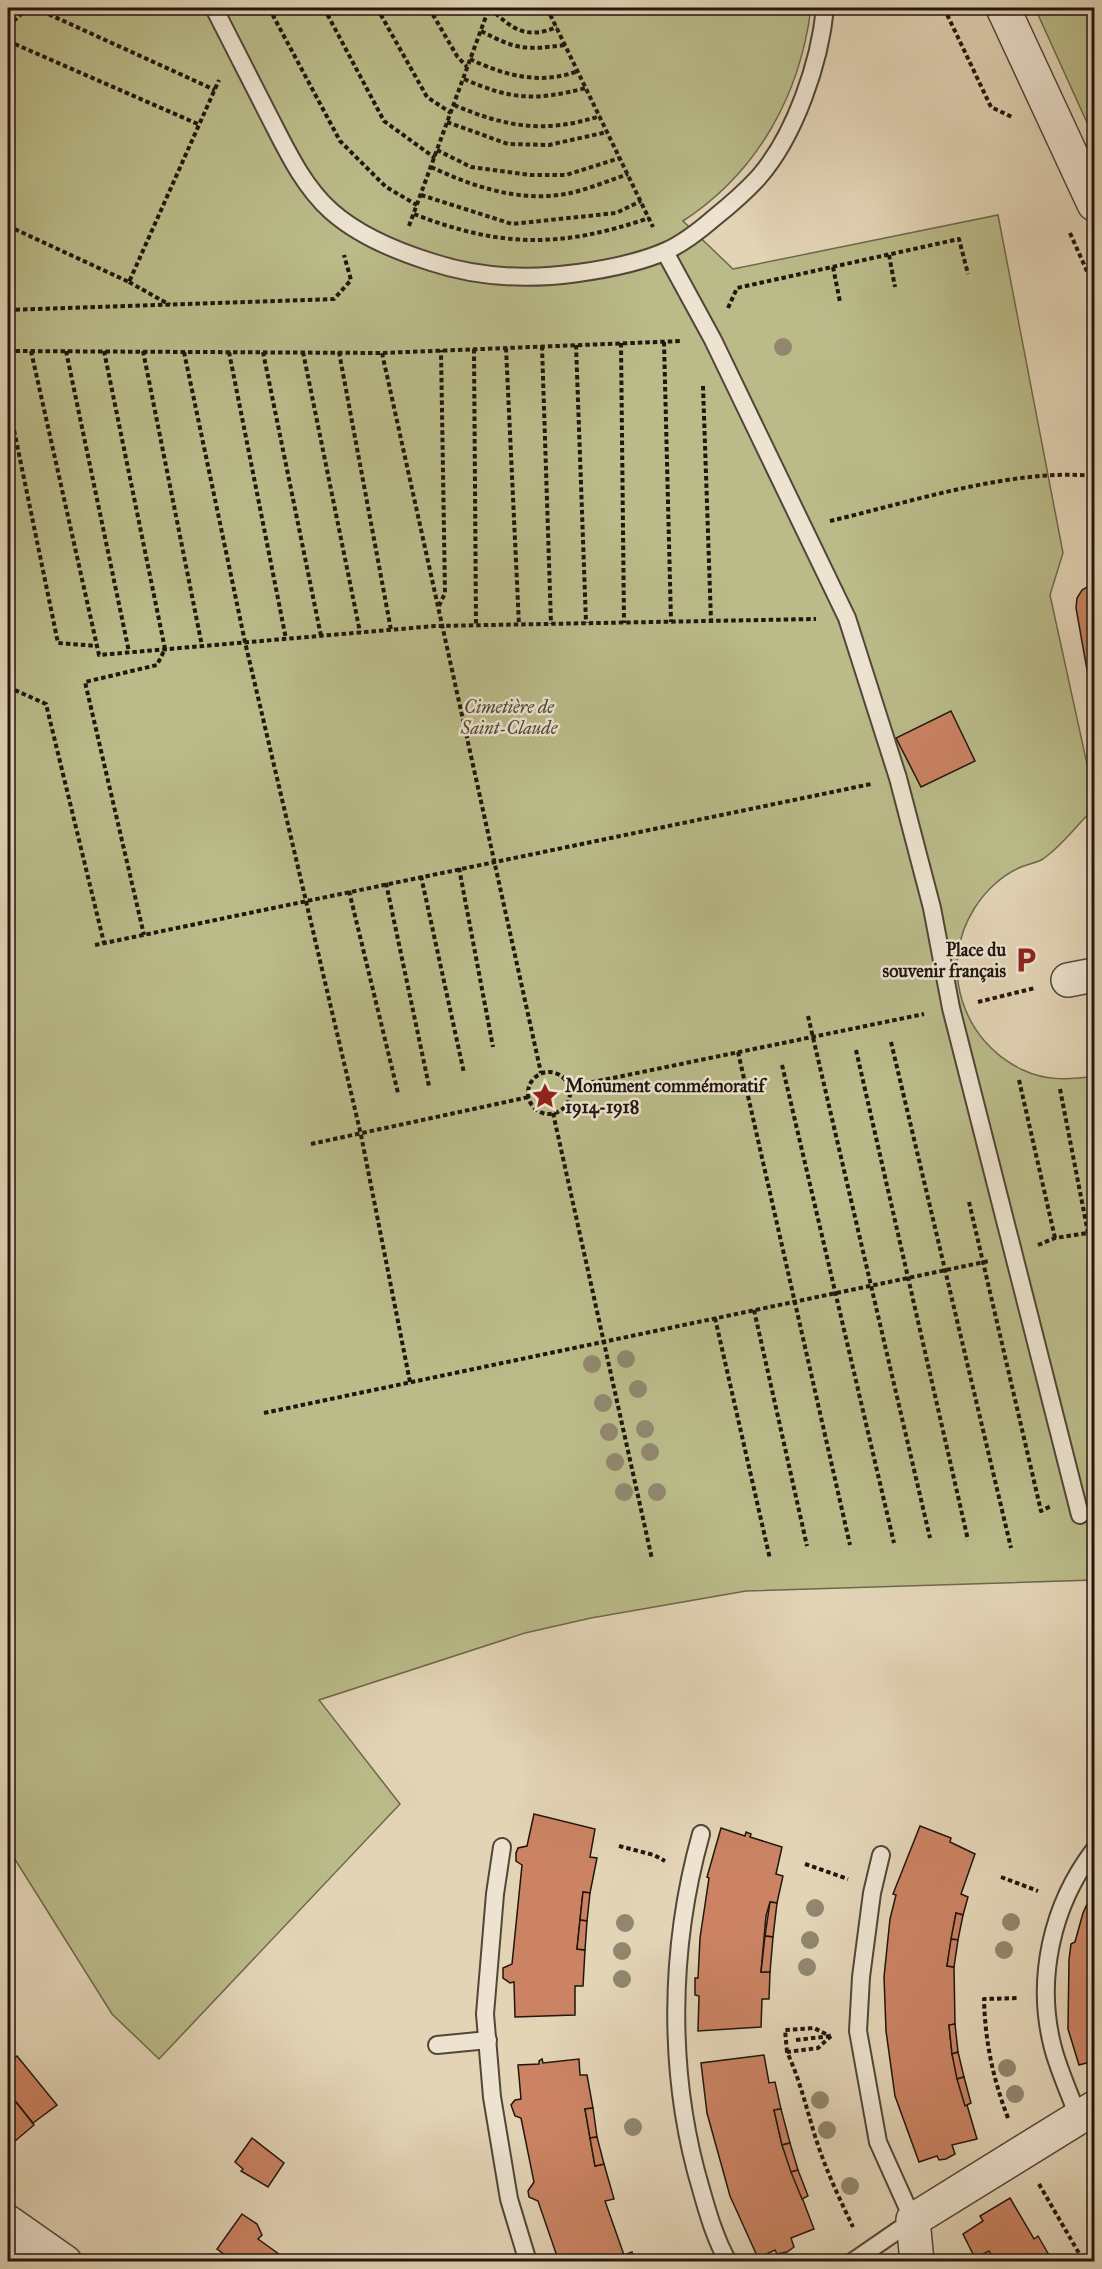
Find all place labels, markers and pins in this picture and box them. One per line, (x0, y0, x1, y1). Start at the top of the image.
place label: Place du souvenir français (883, 939, 1006, 983)
parking icon: Place du souvenir français (1011, 945, 1041, 975)
place label: Monument commémoratif 1914-1918 (565, 1075, 768, 1119)
place icon: Monument commémoratif 1914-1918 (530, 1081, 560, 1111)

